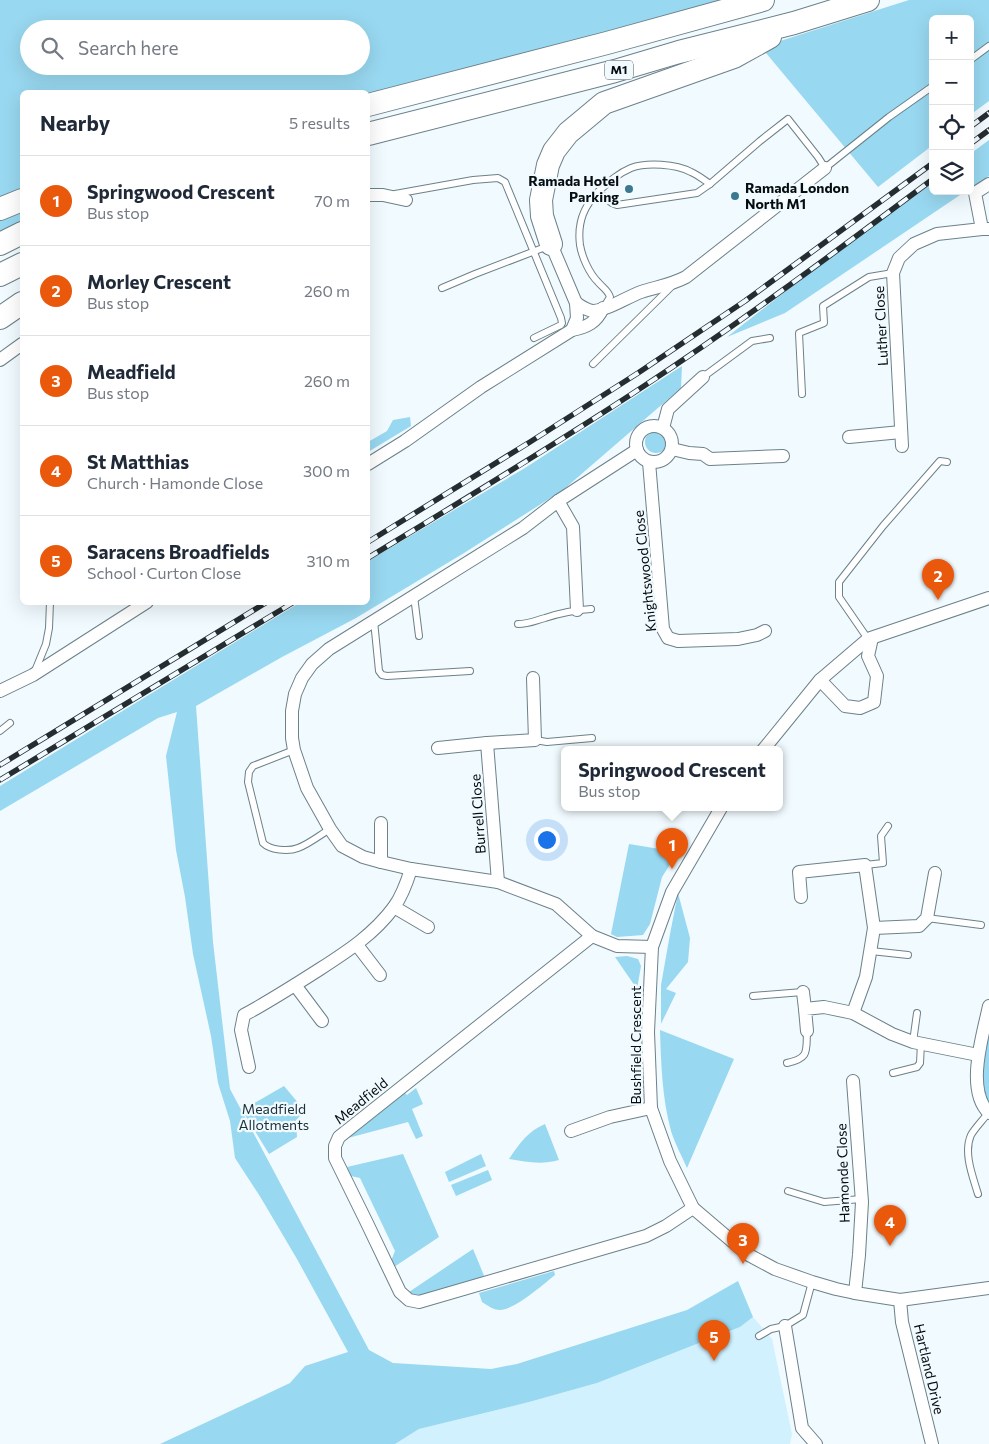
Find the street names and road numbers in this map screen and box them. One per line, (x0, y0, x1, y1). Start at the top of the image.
road number: M1 (605, 60, 633, 80)
street label: Luther Close (870, 285, 891, 367)
street label: Knightswood Close (630, 509, 659, 633)
street label: Burrell Close (466, 773, 489, 855)
street label: Bushfield Crescent (627, 985, 644, 1104)
street label: Meadfield (330, 1074, 391, 1127)
street label: Hamonde Close (832, 1123, 853, 1223)
street label: Hartland Drive (911, 1322, 948, 1416)

